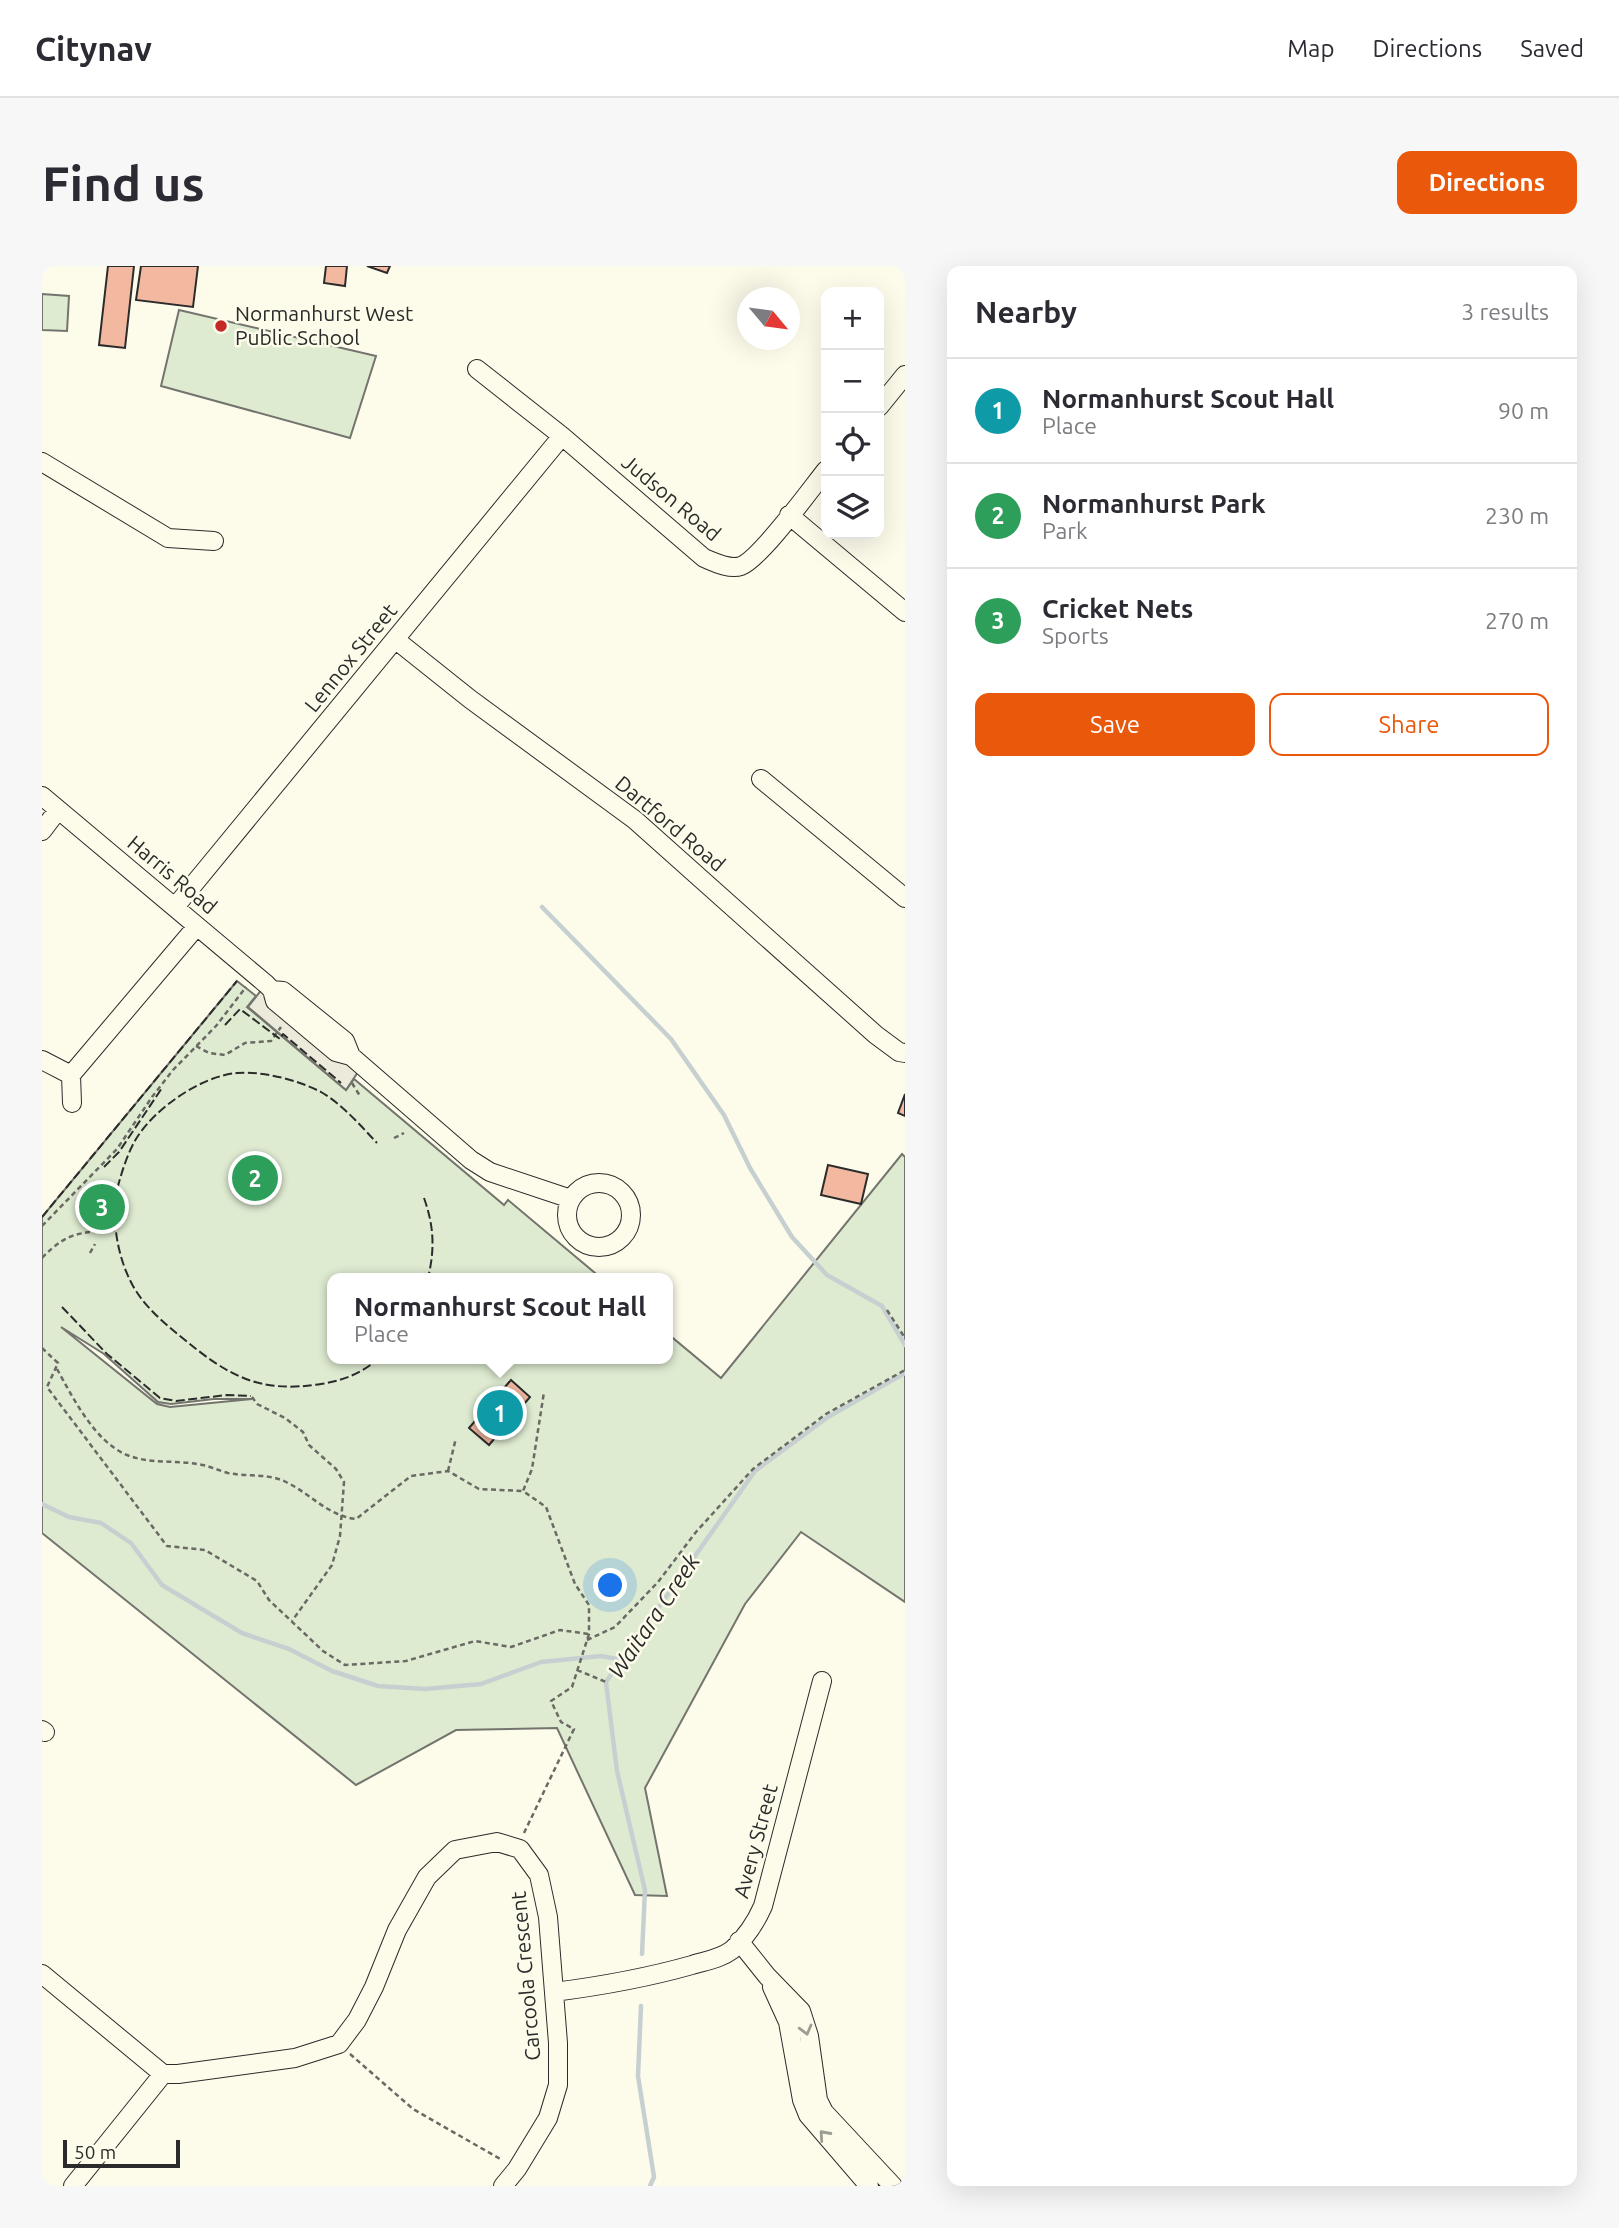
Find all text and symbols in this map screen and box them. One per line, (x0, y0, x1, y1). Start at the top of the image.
text: Citynav (35, 30, 152, 67)
text: Map (1287, 35, 1334, 62)
text: Directions (1372, 35, 1482, 62)
text: Saved (1520, 35, 1584, 62)
button: Directions (1397, 151, 1577, 214)
text: Find us (42, 155, 205, 210)
north arrow (737, 287, 800, 350)
map controls (821, 287, 884, 539)
button: + (821, 287, 884, 350)
text: Nearby (975, 295, 1077, 329)
text: 3 results (1461, 299, 1549, 324)
place label: Normanhurst West Public School (235, 301, 413, 349)
marker: Normanhurst West Public School (213, 318, 229, 334)
button: − (821, 350, 884, 413)
text: Normanhurst Scout Hall (1042, 384, 1334, 413)
text: 1 (992, 398, 1004, 423)
text: 90 m (1498, 398, 1549, 423)
button: locate (821, 413, 884, 476)
text: Place (1042, 413, 1097, 438)
street label: Judson Road (617, 449, 726, 545)
button: layers (821, 476, 884, 539)
text: Normanhurst Park (1042, 489, 1266, 518)
text: 2 (992, 503, 1004, 528)
text: 230 m (1485, 503, 1549, 528)
text: Park (1042, 518, 1088, 543)
text: Cricket Nets (1042, 594, 1193, 623)
street label: Lennox Street (299, 598, 401, 716)
text: 3 (992, 608, 1004, 633)
text: 270 m (1485, 608, 1549, 633)
text: Sports (1042, 623, 1109, 648)
button: Save (975, 693, 1255, 756)
button: Share (1269, 693, 1549, 756)
street label: Dartford Road (611, 770, 730, 876)
street label: Harris Road (123, 830, 222, 918)
pin: 2 (232, 1152, 278, 1204)
pin: 3 (79, 1181, 125, 1233)
popup (327, 1273, 673, 1364)
text: Normanhurst Scout Hall (354, 1292, 646, 1321)
text: Place (354, 1321, 409, 1346)
pin: 1 (477, 1387, 523, 1439)
water label: Waitara Creek (603, 1549, 704, 1682)
your location (593, 1568, 627, 1602)
street label: Avery Street (728, 1781, 782, 1900)
street label: Carcoola Crescent (506, 1890, 544, 2062)
one-way arrow (798, 2023, 813, 2035)
one-way arrow (819, 2130, 832, 2143)
scale bar (63, 2137, 180, 2169)
text: 50 m (74, 2141, 116, 2163)

